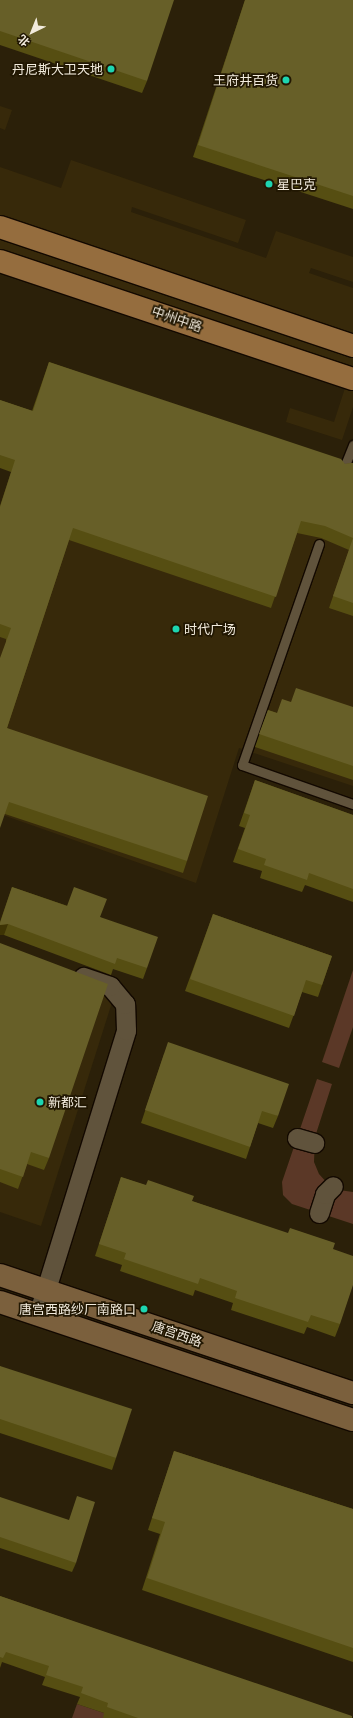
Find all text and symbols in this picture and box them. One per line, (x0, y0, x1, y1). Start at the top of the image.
north arrow (12, 12, 52, 52)
text: 北 (15, 33, 32, 50)
place label: 丹尼斯大卫天地 (12, 61, 103, 77)
marker: 丹尼斯大卫天地 (106, 64, 116, 74)
place label: 王府井百货 (213, 72, 278, 88)
marker: 王府井百货 (281, 75, 291, 85)
place label: 星巴克 (277, 176, 316, 192)
marker: 星巴克 (264, 179, 274, 189)
street label: 中州中路 (150, 303, 204, 335)
place label: 时代广场 (184, 621, 236, 637)
marker: 时代广场 (171, 624, 181, 634)
place label: 新都汇 (48, 1094, 87, 1110)
marker: 新都汇 (35, 1097, 45, 1107)
place label: 唐宫西路纱厂南路口 (19, 1301, 136, 1317)
marker: 唐宫西路纱厂南路口 (139, 1304, 149, 1314)
street label: 唐宫西路 (150, 1318, 204, 1350)

